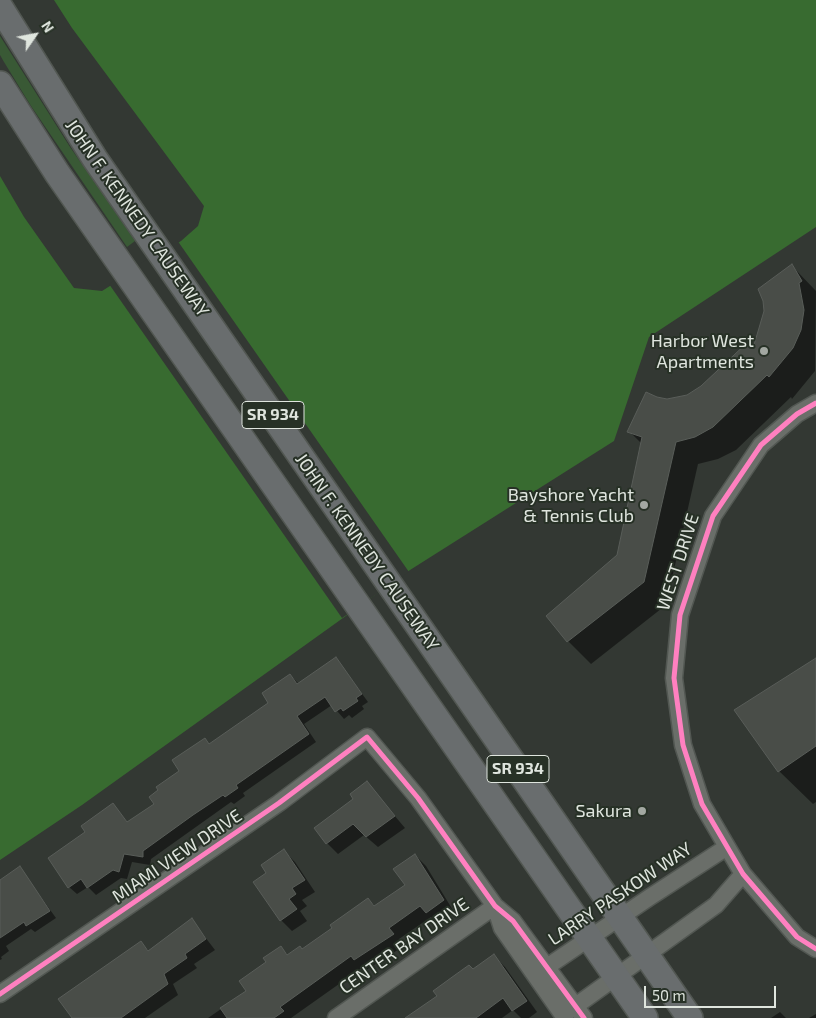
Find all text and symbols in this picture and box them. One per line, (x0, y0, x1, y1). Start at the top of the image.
north arrow (10, 10, 60, 60)
text: N (38, 18, 58, 35)
street label: JOHN F. KENNEDY CAUSEWAY (60, 115, 214, 321)
place label: Harbor West Apartments (651, 330, 754, 372)
marker: Harbor West Apartments (758, 345, 770, 357)
road number: SR 934 (242, 402, 304, 428)
street label: JOHN F. KENNEDY CAUSEWAY (290, 449, 444, 655)
place label: Bayshore Yacht & Tennis Club (508, 484, 634, 526)
marker: Bayshore Yacht & Tennis Club (638, 499, 650, 511)
street label: WEST DRIVE (652, 511, 704, 613)
road number: SR 934 (487, 756, 549, 782)
place label: Sakura (575, 800, 632, 822)
street label: MIAMI VIEW DRIVE (108, 805, 246, 907)
marker: Sakura (636, 805, 648, 817)
street label: LARRY PASKOW WAY (544, 838, 696, 950)
street label: CENTER BAY DRIVE (335, 893, 473, 999)
scale bar (646, 976, 778, 1008)
text: 50 m (652, 986, 686, 1004)

